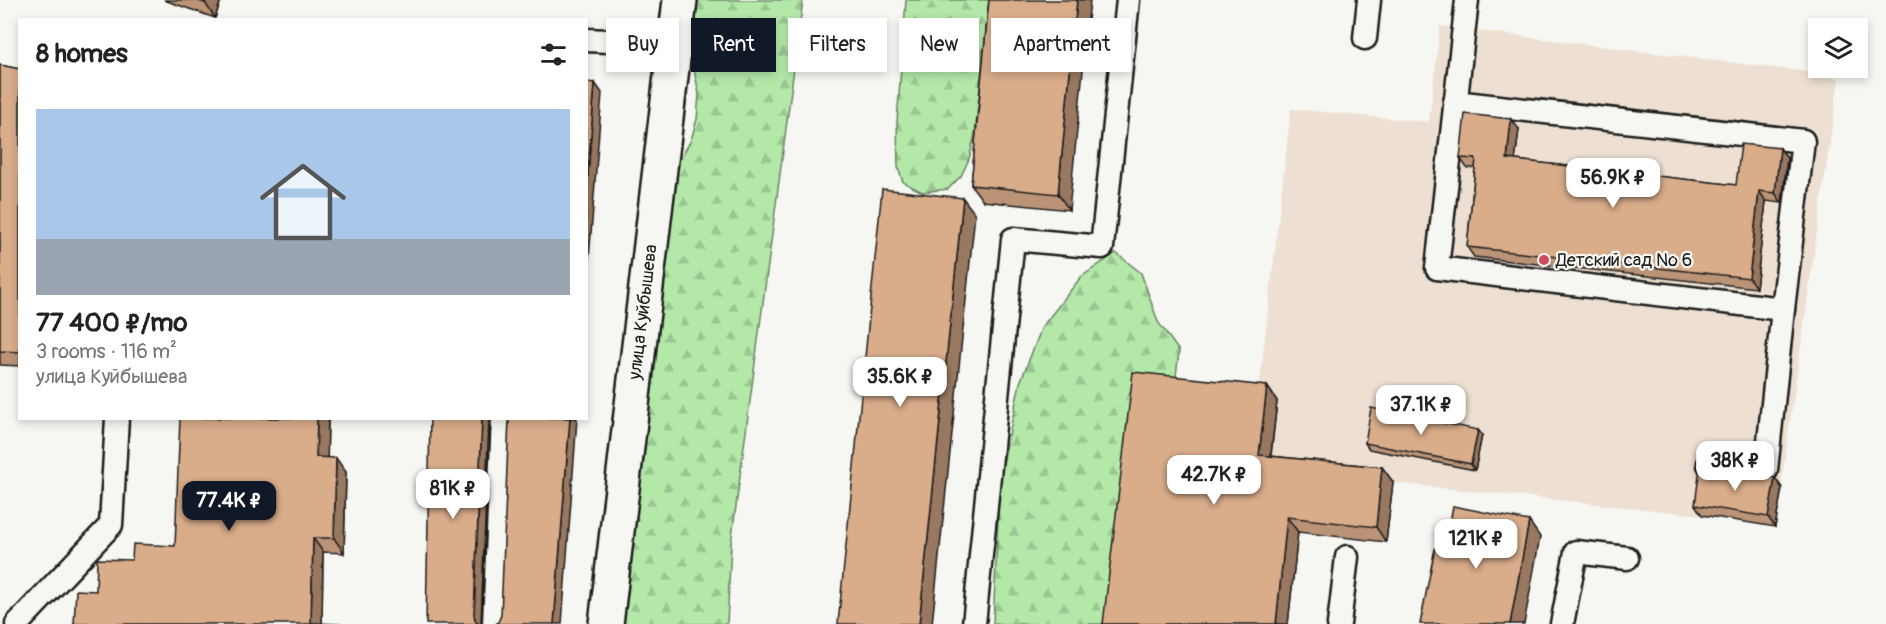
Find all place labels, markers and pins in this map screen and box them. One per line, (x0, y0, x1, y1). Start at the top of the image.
pin: 56.9K ₽ (1558, 158, 1668, 209)
place label: Детский сад № 6 (1555, 249, 1692, 272)
marker: Детский сад № 6 (1537, 253, 1551, 267)
pin: 35.6K ₽ (845, 357, 955, 408)
pin: 37.1K ₽ (1366, 385, 1476, 436)
pin: 38K ₽ (1693, 441, 1777, 492)
pin: 42.7K ₽ (1159, 455, 1269, 506)
pin: 81K ₽ (411, 469, 495, 520)
pin: 77.4K ₽ (174, 481, 284, 532)
pin: 121K ₽ (1427, 519, 1525, 570)

